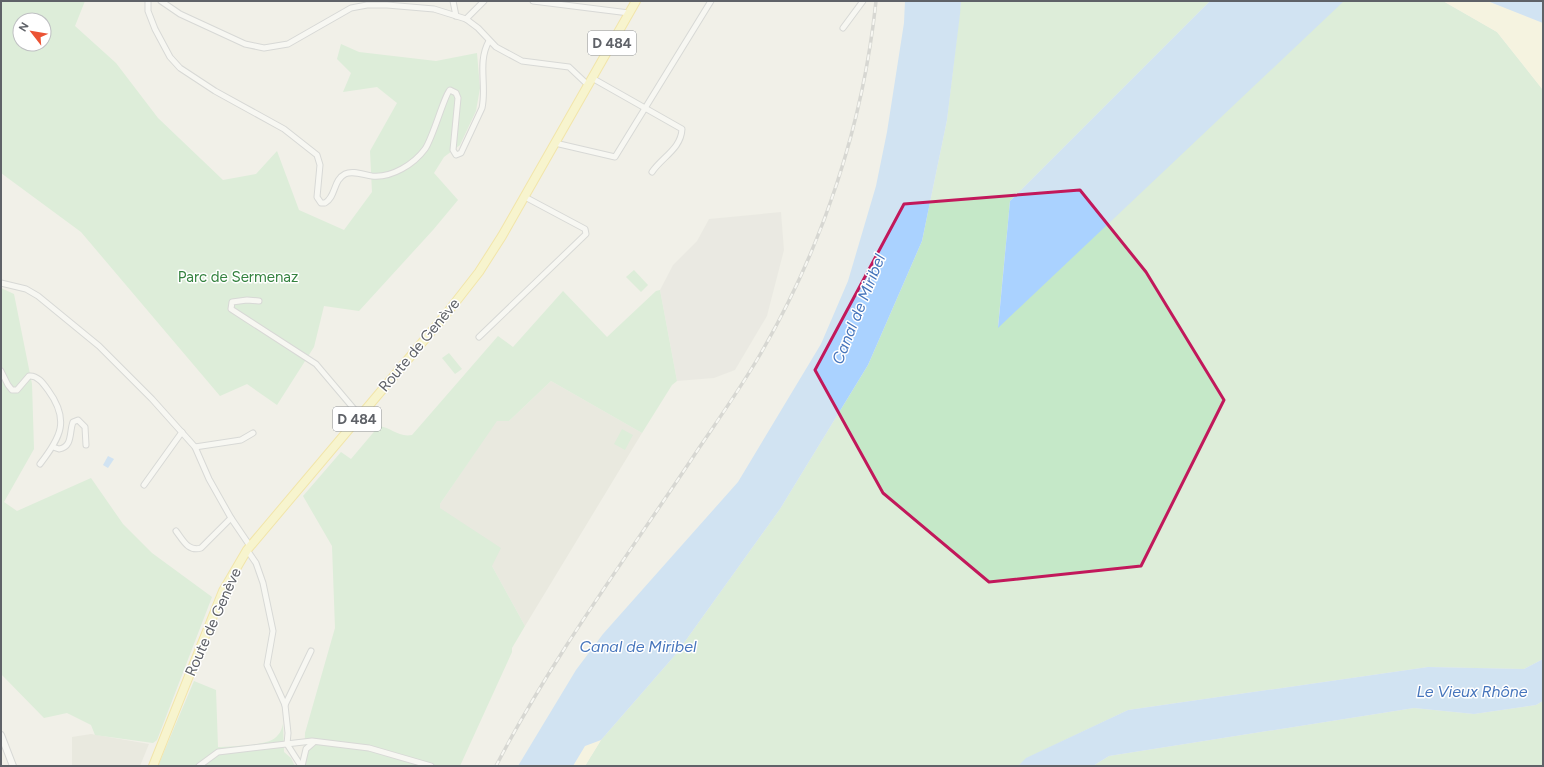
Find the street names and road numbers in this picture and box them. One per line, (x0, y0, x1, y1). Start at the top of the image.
road number: D 484 (588, 31, 636, 55)
street label: Route de Genève (375, 295, 463, 395)
road number: D 484 (333, 407, 381, 431)
street label: Route de Genève (181, 565, 245, 679)

